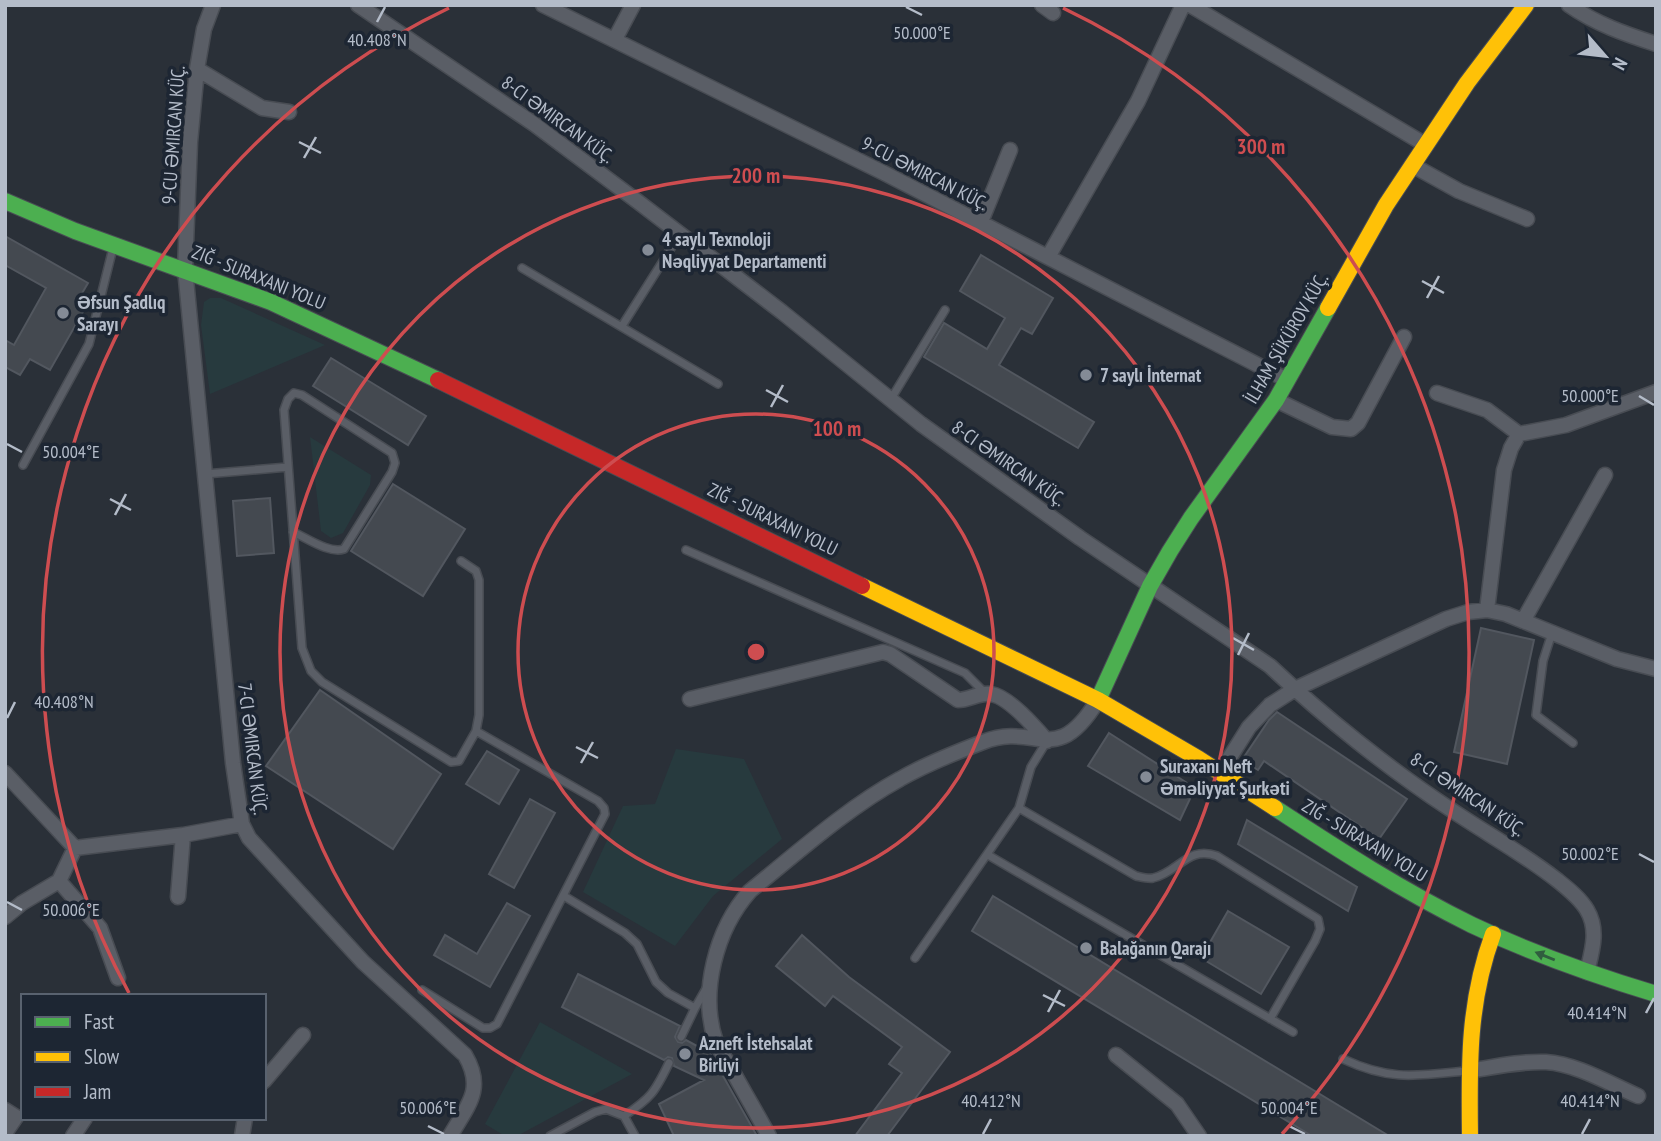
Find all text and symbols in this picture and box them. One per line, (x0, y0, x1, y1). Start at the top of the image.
text: 50.000°E (893, 21, 951, 44)
north arrow (1570, 21, 1640, 91)
text: 40.408°N (347, 28, 407, 51)
text: N (1607, 54, 1633, 74)
street label: 9-CU ƏMIRCAN KÜÇ. (156, 65, 190, 205)
street label: 8-CI ƏMIRCAN KÜÇ. (497, 70, 619, 168)
street label: 9-CU ƏMIRCAN KÜÇ. (858, 131, 992, 215)
text: 300 m (1237, 133, 1285, 160)
text: 200 m (732, 162, 780, 189)
place label: 4 saylı Texnoloji Nəqliyyat Departamenti (662, 227, 827, 273)
street label: ZIĞ - SURAXANI YOLU (189, 239, 329, 315)
marker: 4 saylı Texnoloji Nəqliyyat Departamenti (640, 242, 656, 258)
street label: İLHAM ŞÜKÜROV KÜÇ. (1239, 268, 1333, 408)
place label: Əfsun Şadlıq Sarayı (77, 290, 165, 336)
marker: Əfsun Şadlıq Sarayı (55, 305, 71, 321)
place label: 7 saylı İnternat (1100, 363, 1202, 387)
marker: 7 saylı İnternat (1078, 367, 1094, 383)
text: 50.000°E (1561, 384, 1619, 407)
text: 100 m (813, 415, 861, 442)
street label: 8-CI ƏMIRCAN KÜÇ. (947, 415, 1071, 511)
text: 50.004°E (42, 440, 100, 463)
street label: ZIĞ - SURAXANI YOLU (704, 477, 842, 561)
centre of rings (744, 640, 768, 664)
street label: 7-CI ƏMIRCAN KÜÇ. (233, 682, 273, 816)
text: 40.408°N (34, 690, 94, 713)
street label: 8-CI ƏMIRCAN KÜÇ. (1406, 747, 1530, 841)
place label: Suraxanı Neft Əməliyyat Şurkəti (1160, 754, 1290, 800)
marker: Suraxanı Neft Əməliyyat Şurkəti (1138, 769, 1154, 785)
street label: ZIĞ - SURAXANI YOLU (1298, 793, 1432, 887)
text: 50.002°E (1561, 842, 1619, 865)
text: 50.006°E (42, 898, 100, 921)
place label: Balağanın Qarajı (1100, 936, 1211, 960)
marker: Balağanın Qarajı (1078, 940, 1094, 956)
one-way arrow (1535, 950, 1555, 962)
legend (21, 994, 266, 1120)
text: 40.414°N (1567, 1001, 1627, 1024)
text: Fast (84, 1008, 114, 1035)
place label: Azneft İstehsalat Birliyi (698, 1031, 813, 1077)
text: Slow (84, 1043, 120, 1070)
marker: Azneft İstehsalat Birliyi (677, 1046, 693, 1062)
text: Jam (83, 1078, 111, 1105)
text: 40.412°N (961, 1089, 1021, 1112)
text: 40.414°N (1560, 1089, 1620, 1112)
text: 50.006°E (399, 1096, 457, 1119)
text: 50.004°E (1260, 1096, 1318, 1119)

